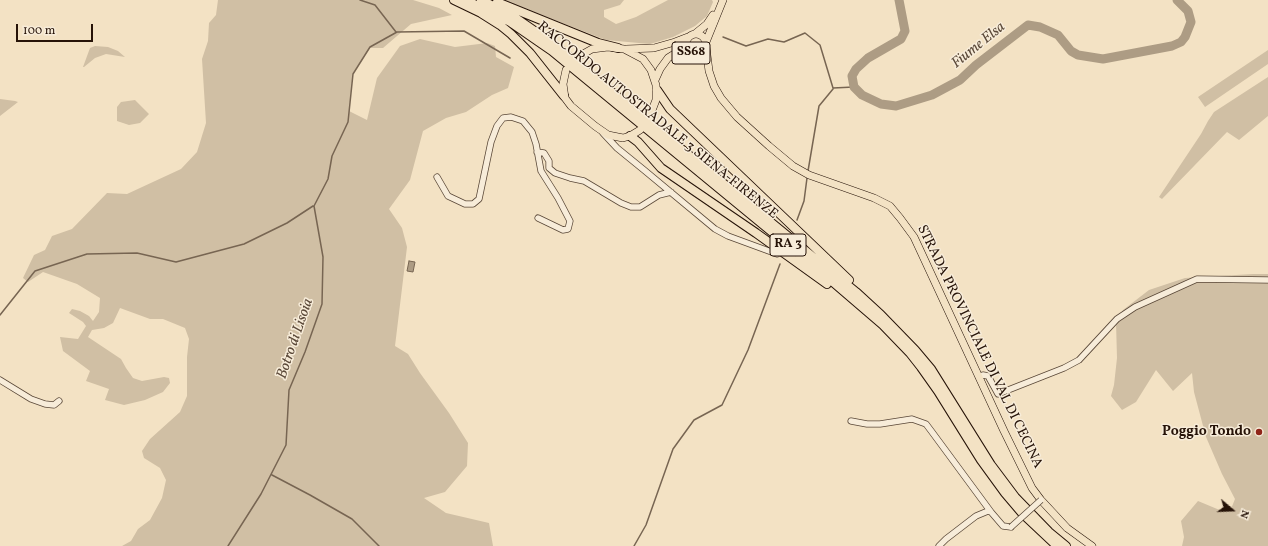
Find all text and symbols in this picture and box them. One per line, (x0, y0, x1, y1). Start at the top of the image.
scale bar (18, 16, 95, 42)
street label: RACCORDO AUTOSTRADALE 3 SIENA-FIRENZE (533, 19, 781, 223)
water label: Fiume Elsa (949, 19, 1009, 73)
text: 100 m (23, 23, 55, 39)
road number: SS68 (672, 42, 710, 64)
street label: STRADA PROVINCIALE DI VAL DI CECINA (913, 223, 1045, 471)
road number: RA 3 (770, 234, 806, 256)
water label: Botro di Lisoia (274, 296, 318, 382)
place label: Poggio Tondo (1162, 424, 1251, 440)
marker: Poggio Tondo (1254, 427, 1264, 437)
north arrow (1212, 490, 1252, 530)
text: N (1235, 508, 1252, 520)

